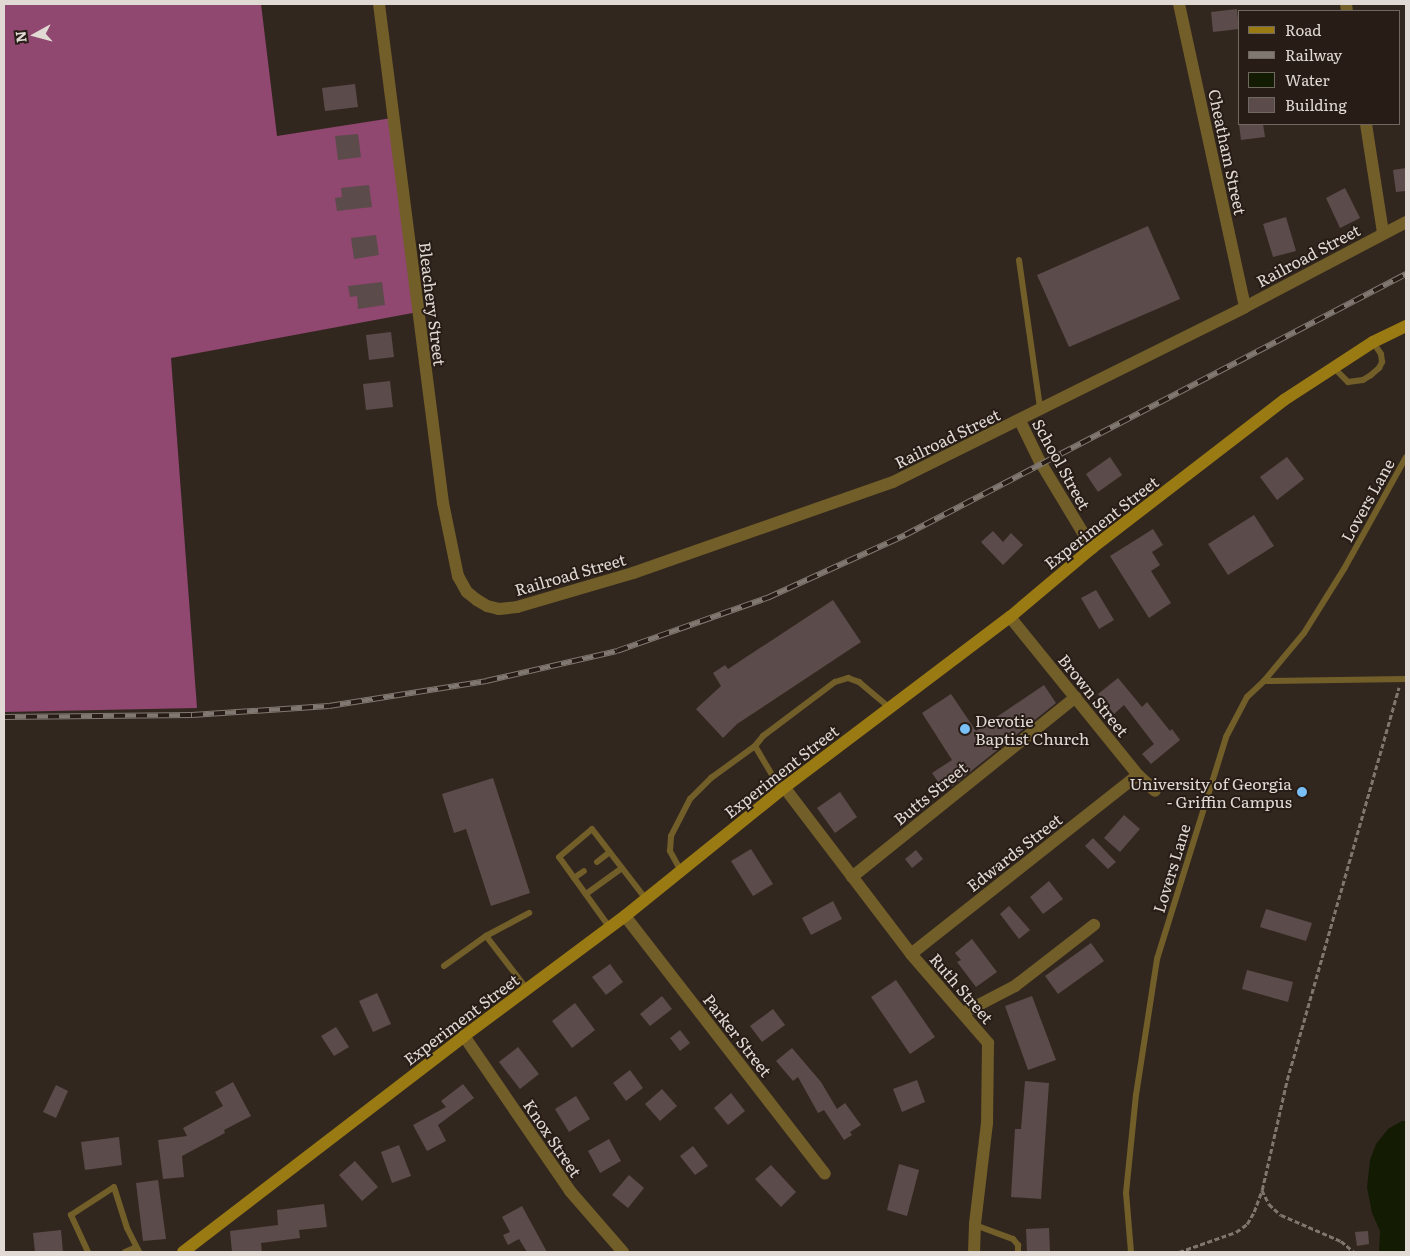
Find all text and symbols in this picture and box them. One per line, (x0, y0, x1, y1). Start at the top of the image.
north arrow (10, 10, 60, 60)
legend (1238, 10, 1400, 125)
text: Road (1285, 18, 1321, 41)
text: N (9, 30, 31, 44)
text: Railway (1285, 43, 1342, 66)
text: Water (1285, 68, 1330, 91)
street label: Cheatham Street (1205, 87, 1251, 217)
text: Building (1285, 93, 1347, 116)
street label: Railroad Street (1253, 220, 1363, 290)
street label: Bleachery Street (416, 241, 450, 367)
street label: Railroad Street (891, 404, 1003, 472)
street label: School Street (1029, 415, 1095, 513)
street label: Lovers Lane (1336, 455, 1398, 545)
street label: Experiment Street (1040, 472, 1162, 572)
street label: Railroad Street (512, 549, 628, 599)
street label: Brown Street (1055, 650, 1133, 740)
place label: Devotie Baptist Church (975, 710, 1089, 748)
street label: Experiment Street (720, 721, 842, 821)
marker: Devotie Baptist Church (959, 723, 971, 735)
street label: Butts Street (889, 758, 971, 828)
place label: University of Georgia - Griffin Campus (1129, 773, 1292, 811)
marker: University of Georgia - Griffin Campus (1296, 786, 1308, 798)
street label: Edwards Street (963, 809, 1065, 895)
street label: Lovers Lane (1148, 821, 1194, 915)
street label: Ruth Street (926, 949, 998, 1027)
street label: Experiment Street (400, 969, 522, 1069)
street label: Parker Street (700, 990, 776, 1080)
street label: Knox Street (520, 1095, 586, 1181)

